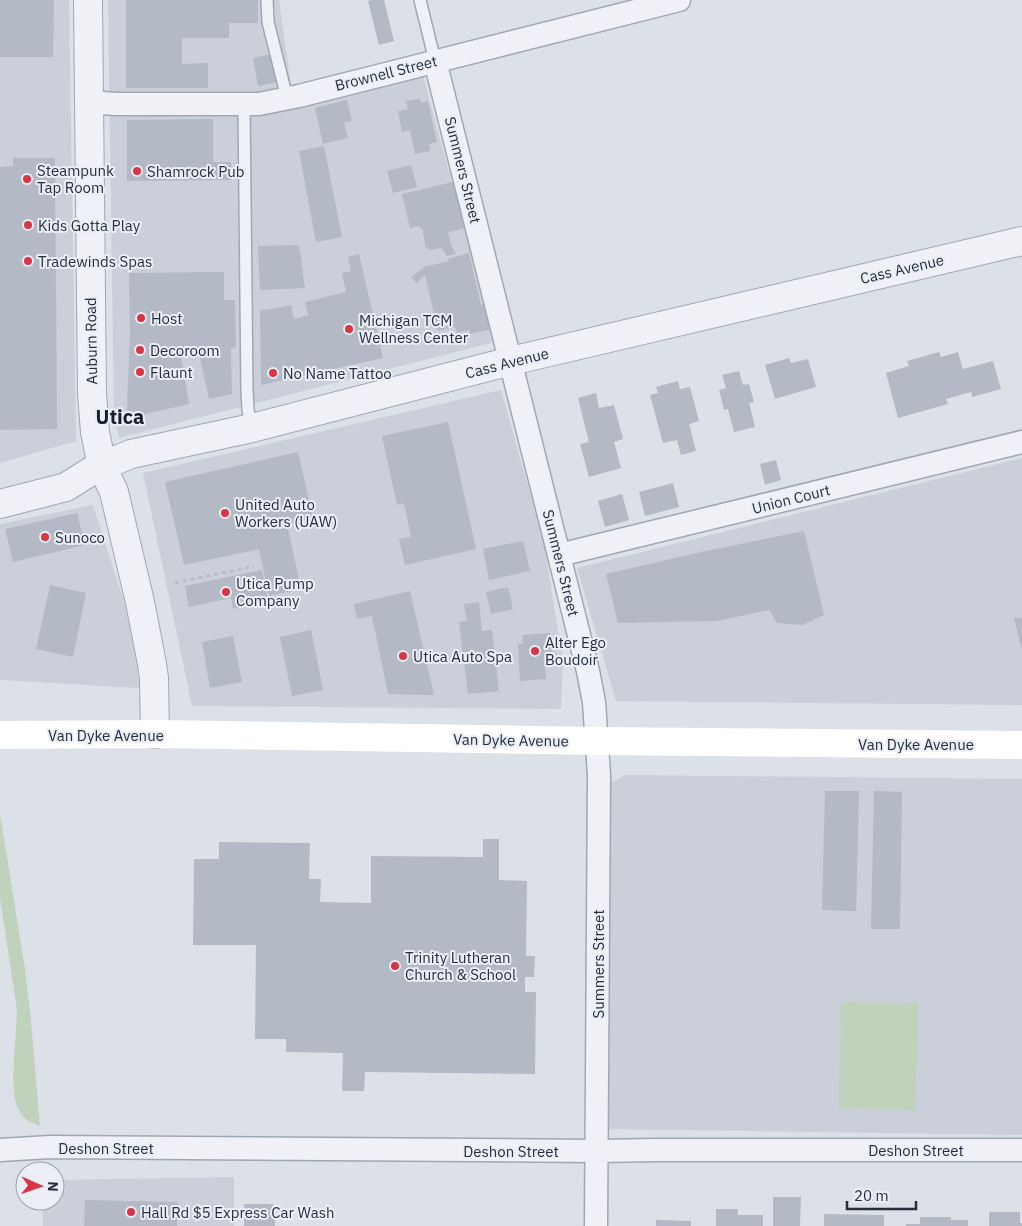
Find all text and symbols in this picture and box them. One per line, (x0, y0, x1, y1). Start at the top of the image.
street label: Brownell Street (333, 51, 439, 95)
street label: Summers Street (441, 115, 485, 225)
place label: Steampunk Tap Room (37, 161, 114, 197)
place label: Shamrock Pub (147, 162, 244, 181)
marker: Shamrock Pub (131, 165, 143, 177)
marker: Steampunk Tap Room (21, 173, 33, 185)
place label: Kids Gotta Play (38, 216, 141, 235)
marker: Kids Gotta Play (22, 219, 34, 231)
street label: Cass Avenue (858, 250, 946, 288)
place label: Tradewinds Spas (38, 252, 152, 271)
marker: Tradewinds Spas (22, 255, 34, 267)
street label: Auburn Road (81, 297, 101, 385)
place label: Host (151, 309, 182, 328)
place label: Michigan TCM Wellness Center (359, 311, 469, 347)
marker: Host (135, 312, 147, 324)
marker: Michigan TCM Wellness Center (343, 323, 355, 335)
place label: Decoroom (150, 341, 219, 360)
street label: Cass Avenue (463, 343, 551, 383)
marker: Decoroom (134, 344, 146, 356)
place label: Flaunt (150, 363, 193, 382)
place label: No Name Tattoo (283, 364, 392, 383)
marker: Flaunt (134, 366, 146, 378)
marker: No Name Tattoo (267, 367, 279, 379)
district label: Utica (96, 403, 144, 430)
street label: Union Court (750, 480, 832, 518)
place label: United Auto Workers (UAW) (235, 495, 337, 531)
marker: United Auto Workers (UAW) (219, 507, 231, 519)
street label: Summers Street (539, 508, 583, 618)
place label: Sunoco (55, 528, 105, 547)
marker: Sunoco (39, 531, 51, 543)
place label: Utica Pump Company (236, 574, 314, 610)
marker: Utica Pump Company (220, 586, 232, 598)
place label: Alter Ego Boudoir (545, 633, 606, 669)
marker: Alter Ego Boudoir (529, 645, 541, 657)
place label: Utica Auto Spa (413, 647, 512, 666)
marker: Utica Auto Spa (397, 650, 409, 662)
street label: Van Dyke Avenue (48, 726, 164, 745)
street label: Van Dyke Avenue (453, 729, 569, 751)
street label: Van Dyke Avenue (858, 735, 974, 754)
street label: Summers Street (589, 909, 608, 1019)
place label: Trinity Lutheran Church & School (405, 948, 516, 984)
marker: Trinity Lutheran Church & School (389, 960, 401, 972)
street label: Deshon Street (58, 1139, 154, 1158)
street label: Deshon Street (868, 1141, 964, 1160)
street label: Deshon Street (463, 1142, 559, 1161)
north arrow (15, 1161, 65, 1211)
scale bar (847, 1178, 916, 1210)
text: N (44, 1181, 62, 1192)
text: 20 m (854, 1186, 889, 1205)
place label: Hall Rd $5 Express Car Wash (141, 1203, 335, 1222)
marker: Hall Rd $5 Express Car Wash (125, 1206, 137, 1218)

